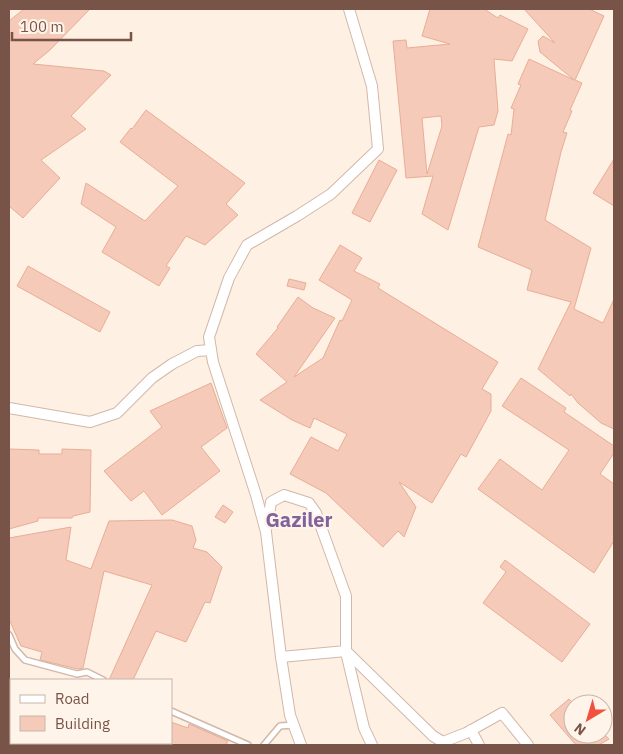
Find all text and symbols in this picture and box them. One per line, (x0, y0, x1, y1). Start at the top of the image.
scale bar (12, 10, 131, 42)
text: 100 m (20, 17, 64, 36)
district label: Gaziler (265, 506, 333, 533)
legend (10, 679, 172, 744)
text: Road (55, 689, 90, 708)
north arrow (563, 694, 613, 744)
text: Building (55, 714, 110, 733)
text: N (570, 719, 590, 739)

